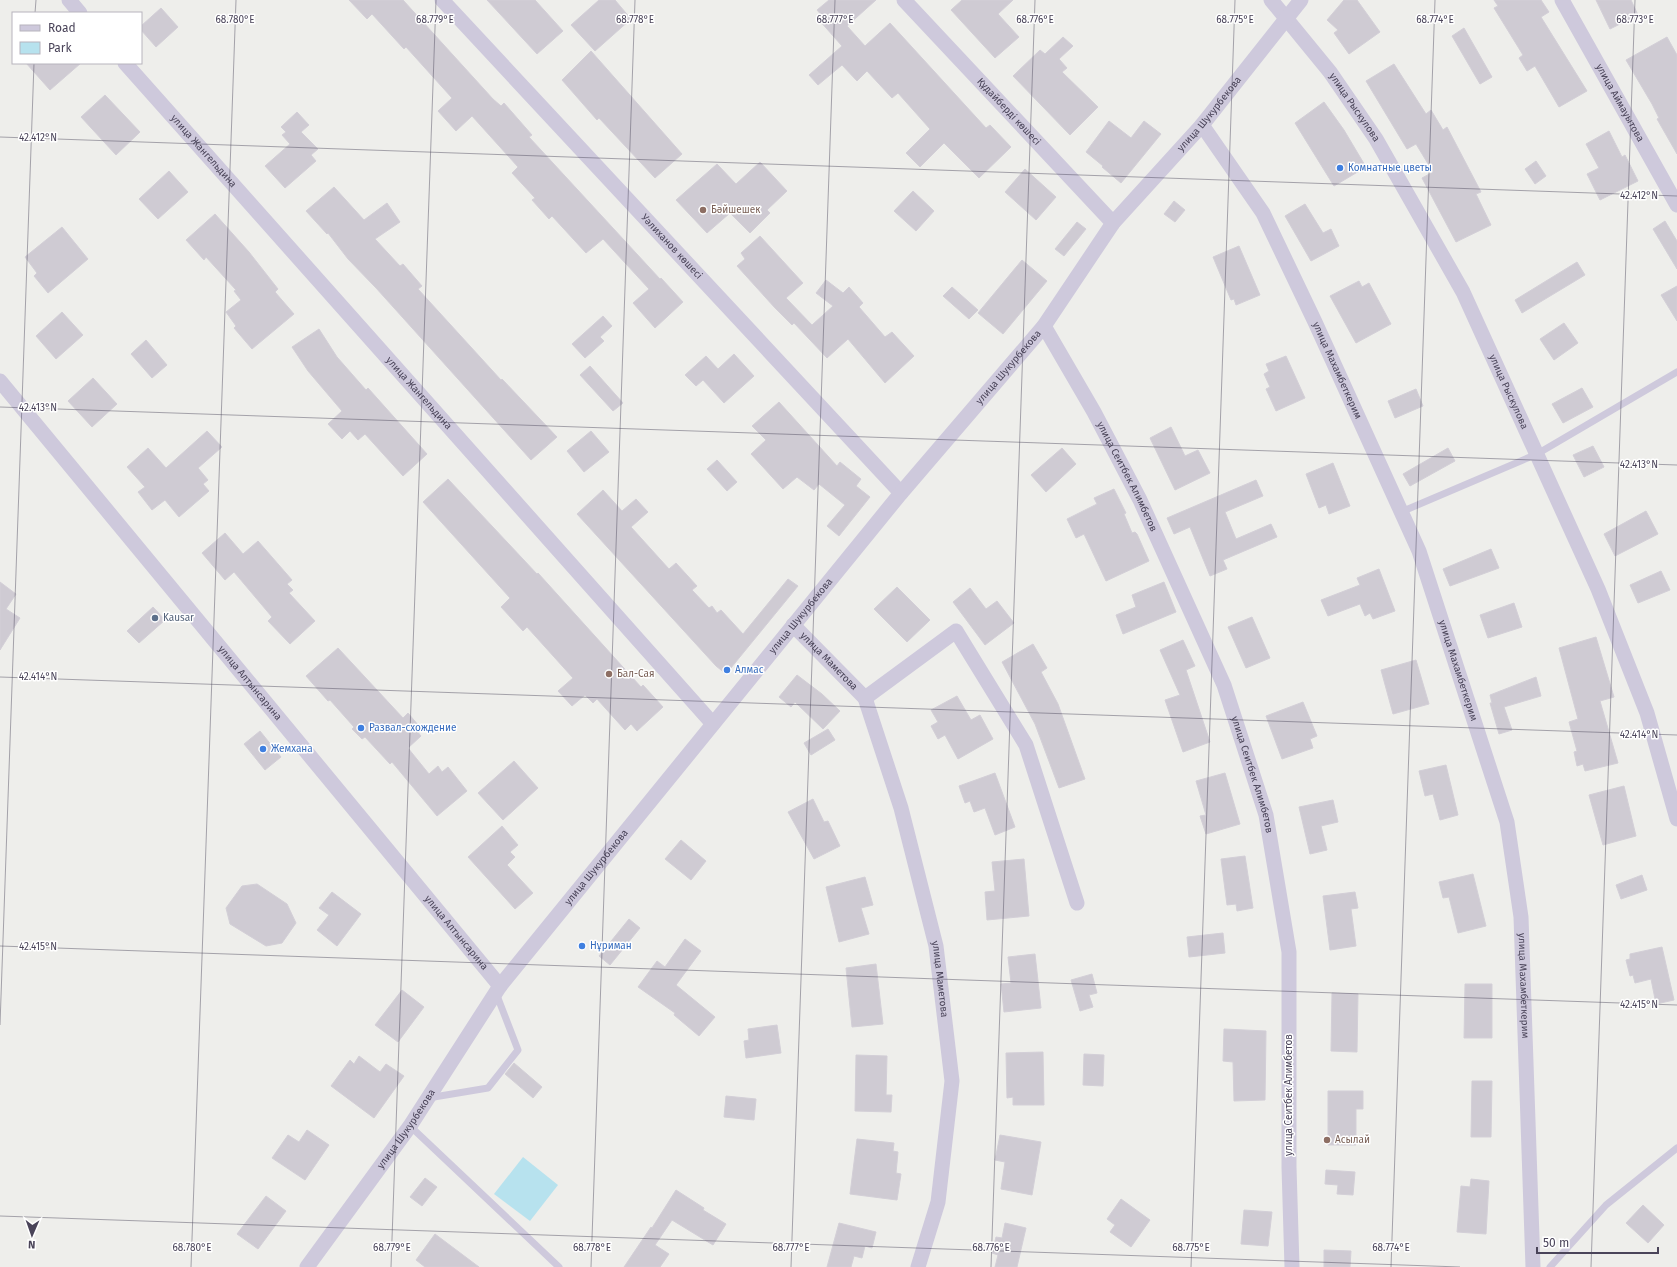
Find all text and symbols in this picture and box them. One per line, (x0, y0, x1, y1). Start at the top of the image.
legend (12, 12, 142, 64)
text: 68.780°E (215, 14, 255, 26)
text: 68.779°E (416, 14, 454, 26)
text: 68.778°E (616, 14, 654, 26)
text: 68.777°E (816, 14, 854, 26)
text: 68.776°E (1016, 14, 1054, 26)
text: 68.775°E (1216, 14, 1254, 26)
text: 68.774°E (1416, 14, 1454, 26)
text: 68.773°E (1616, 14, 1654, 26)
text: Road (48, 21, 76, 35)
text: Park (48, 41, 72, 55)
street label: улица Аймауытова (1593, 62, 1646, 144)
street label: улица Рыскулова (1326, 71, 1382, 144)
street label: улица Шукурбекова (1175, 74, 1244, 154)
street label: Құдайберді көшесі (974, 75, 1044, 148)
street label: улица Жангельдина (168, 112, 239, 190)
text: 42.412°N (19, 132, 57, 144)
place label: Комнатные цветы (1348, 162, 1432, 174)
marker: Комнатные цветы (1335, 163, 1345, 173)
text: 42.412°N (1620, 190, 1658, 202)
place label: Бәйшешек (711, 204, 761, 216)
marker: Бәйшешек (698, 205, 708, 215)
street label: Уәлиханов көшесі (638, 212, 706, 282)
street label: улица Махамбеткерим (1310, 320, 1364, 421)
street label: улица Шукурбекова (973, 328, 1044, 407)
street label: улица Рыскулова (1486, 352, 1531, 431)
street label: улица Жангельдина (383, 354, 454, 432)
text: 42.413°N (19, 402, 57, 414)
street label: улица Сеитбек Алимбетов (1094, 419, 1160, 534)
text: 42.413°N (1620, 459, 1658, 471)
street label: улица Шукурбекова (767, 576, 835, 656)
place label: Kausar (163, 612, 194, 624)
marker: Kausar (150, 613, 160, 623)
street label: улица Махамбеткерим (1436, 619, 1480, 723)
street label: улица Маметова (798, 630, 860, 693)
street label: улица Алтынсарина (215, 643, 284, 723)
place label: Алмас (735, 664, 764, 676)
marker: Алмас (722, 665, 732, 675)
place label: Бал-Сая (617, 668, 654, 680)
marker: Бал-Сая (604, 669, 614, 679)
text: 42.414°N (19, 671, 57, 683)
street label: улица Сеитбек Алимбетов (1228, 715, 1275, 834)
place label: Развал-схождение (369, 722, 456, 734)
marker: Развал-схождение (356, 723, 366, 733)
text: 42.414°N (1620, 729, 1658, 741)
place label: Жемхана (271, 743, 313, 755)
marker: Жемхана (258, 744, 268, 754)
street label: улица Шукурбекова (562, 827, 631, 908)
street label: улица Алтынсарина (422, 893, 490, 973)
street label: улица Махамбеткерим (1516, 933, 1531, 1039)
place label: Нұриман (590, 940, 632, 952)
street label: улица Маметова (929, 940, 950, 1018)
text: 42.415°N (19, 941, 57, 953)
marker: Нұриман (577, 941, 587, 951)
text: 42.415°N (1620, 999, 1658, 1011)
street label: улица Сеитбек Алимбетов (1283, 1034, 1295, 1156)
street label: улица Шукурбекова (375, 1087, 438, 1171)
place label: Асылай (1335, 1134, 1370, 1146)
marker: Асылай (1322, 1135, 1332, 1145)
north arrow (12, 1215, 52, 1255)
scale bar (1537, 1229, 1658, 1255)
text: 50 m (1543, 1236, 1569, 1250)
text: N (28, 1238, 36, 1251)
text: 68.780°E (172, 1242, 212, 1254)
text: 68.779°E (373, 1242, 411, 1254)
text: 68.778°E (573, 1242, 611, 1254)
text: 68.777°E (772, 1242, 810, 1254)
text: 68.776°E (972, 1242, 1010, 1254)
text: 68.775°E (1172, 1242, 1210, 1254)
text: 68.774°E (1372, 1242, 1410, 1254)

